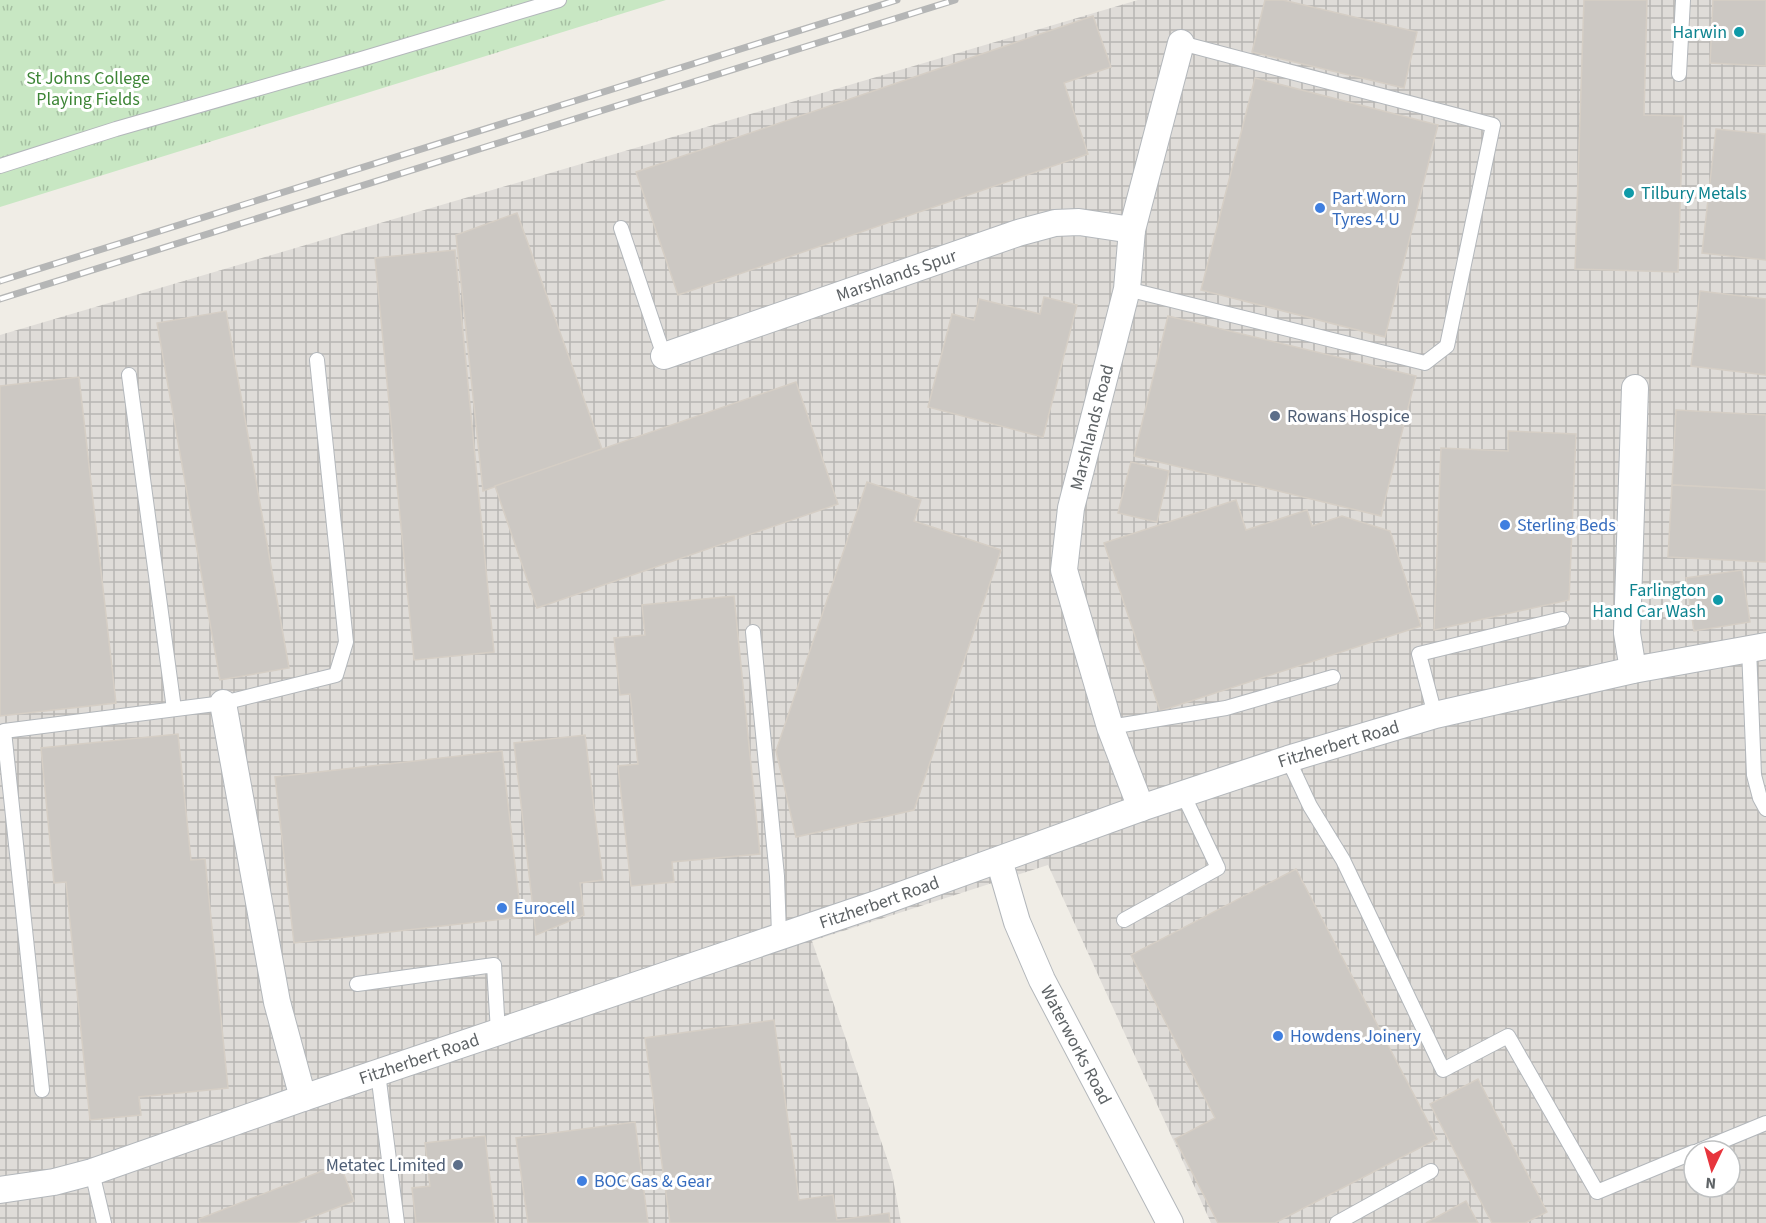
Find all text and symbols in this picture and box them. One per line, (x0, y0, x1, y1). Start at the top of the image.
place label: Harwin (1672, 20, 1727, 45)
marker: Harwin (1732, 25, 1746, 39)
park label: St Johns College Playing Fields (26, 66, 150, 112)
place label: Tilbury Metals (1641, 181, 1747, 206)
place label: Part Worn Tyres 4 U (1332, 186, 1406, 232)
marker: Tilbury Metals (1622, 186, 1636, 200)
marker: Part Worn Tyres 4 U (1313, 201, 1327, 215)
street label: Marshlands Spur (833, 243, 961, 308)
street label: Marshlands Road (1064, 362, 1120, 493)
place label: Rowans Hospice (1287, 404, 1410, 429)
marker: Rowans Hospice (1268, 409, 1282, 423)
place label: Sterling Beds (1517, 513, 1616, 538)
marker: Sterling Beds (1498, 518, 1512, 532)
place label: Farlington Hand Car Wash (1592, 578, 1706, 624)
marker: Farlington Hand Car Wash (1711, 593, 1725, 607)
street label: Fitzherbert Road (1275, 714, 1402, 775)
street label: Fitzherbert Road (816, 870, 943, 935)
place label: Eurocell (514, 896, 575, 921)
marker: Eurocell (495, 901, 509, 915)
street label: Waterworks Road (1034, 981, 1117, 1109)
place label: Howdens Joinery (1290, 1024, 1421, 1049)
street label: Fitzherbert Road (356, 1027, 483, 1091)
marker: Howdens Joinery (1271, 1029, 1285, 1043)
north arrow (1682, 1139, 1742, 1199)
place label: Metatec Limited (326, 1153, 446, 1178)
marker: Metatec Limited (451, 1158, 465, 1172)
place label: BOC Gas & Gear (594, 1169, 712, 1194)
text: N (1705, 1172, 1717, 1194)
marker: BOC Gas & Gear (575, 1174, 589, 1188)

